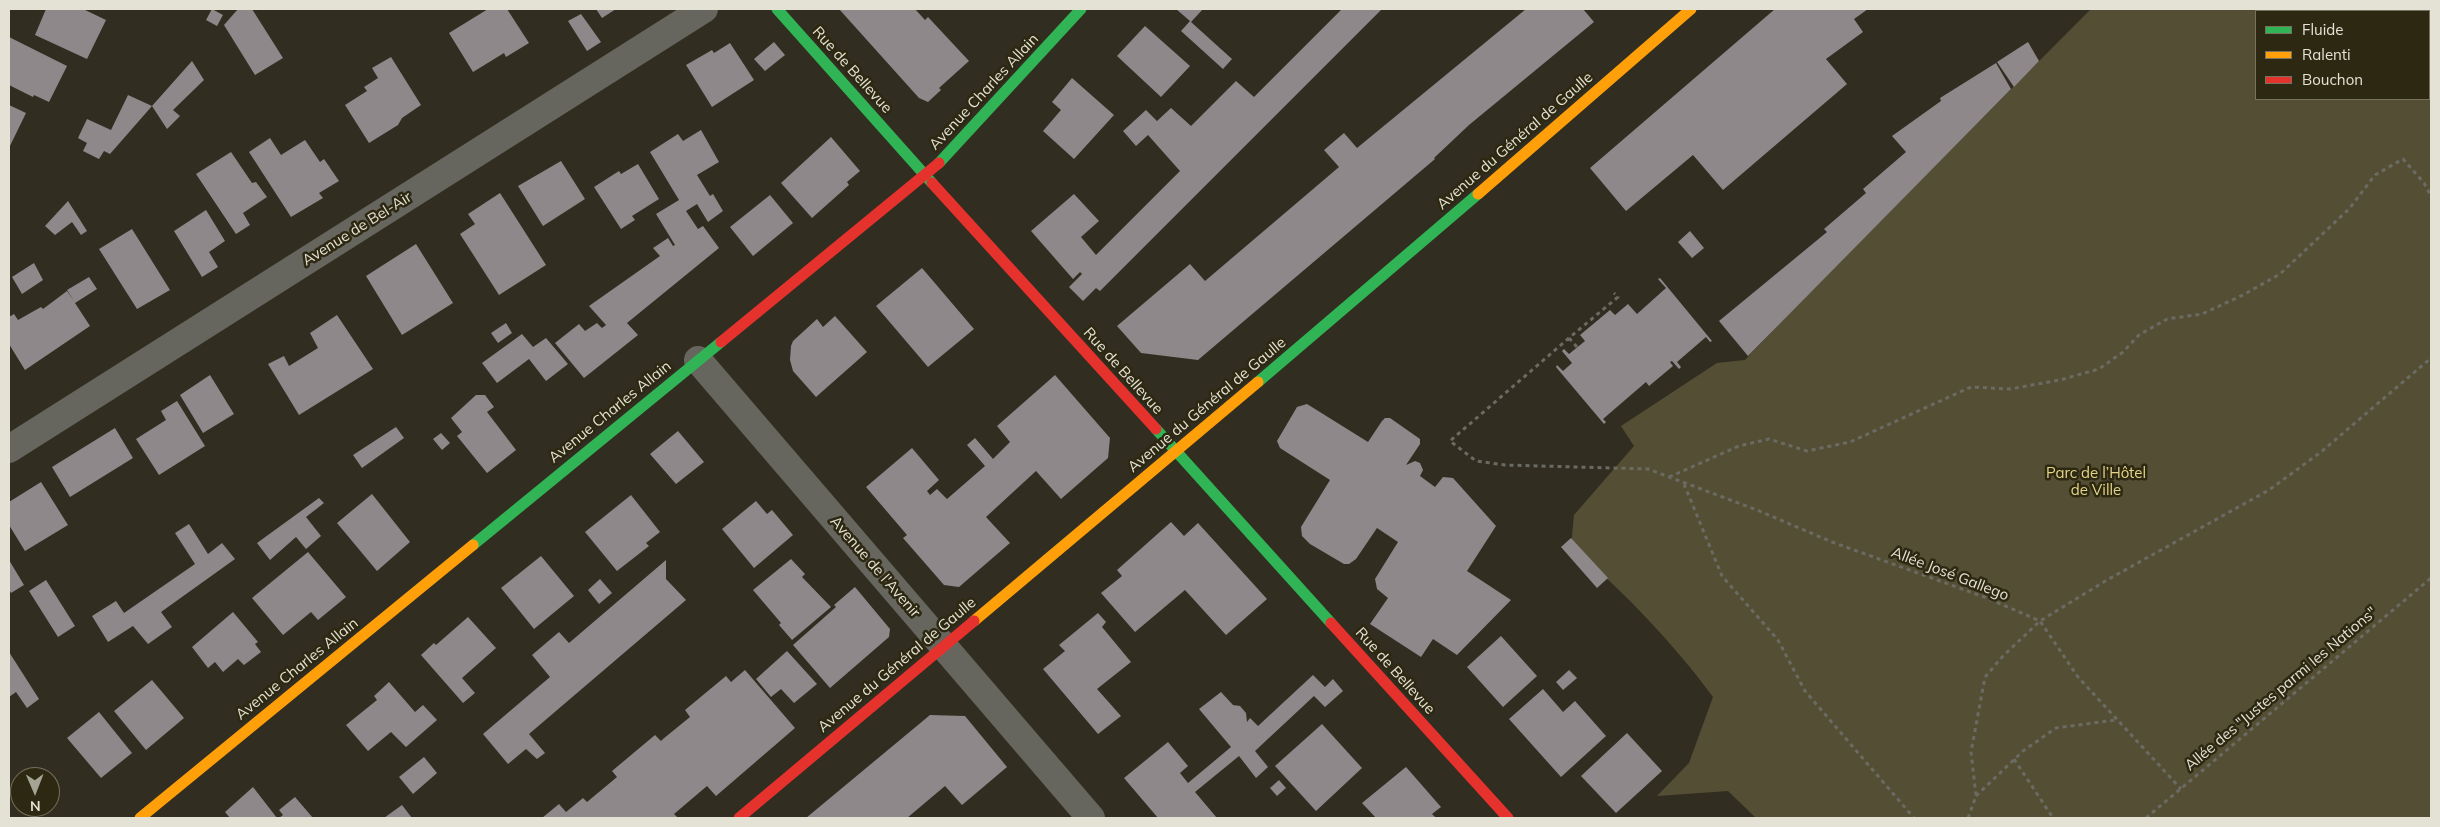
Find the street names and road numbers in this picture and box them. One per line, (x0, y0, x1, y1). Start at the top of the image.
street label: Rue de Bellevue (808, 23, 896, 117)
street label: Avenue Charles Allain (925, 30, 1043, 154)
street label: Avenue du Général de Gaulle (1433, 68, 1597, 214)
street label: Avenue de Bel-Air (299, 188, 415, 270)
street label: Rue de Bellevue (1079, 324, 1167, 418)
street label: Avenue du Général de Gaulle (1124, 334, 1290, 476)
street label: Avenue Charles Allain (545, 357, 675, 467)
street label: Avenue de l'Avenir (826, 513, 924, 621)
street label: Allée José Gallego (1889, 543, 2011, 605)
street label: Avenue du Général de Gaulle (814, 594, 980, 736)
street label: Allée des "Justes parmi les Nations" (2181, 603, 2381, 775)
street label: Avenue Charles Allain (232, 614, 362, 724)
street label: Rue de Bellevue (1351, 624, 1439, 718)

